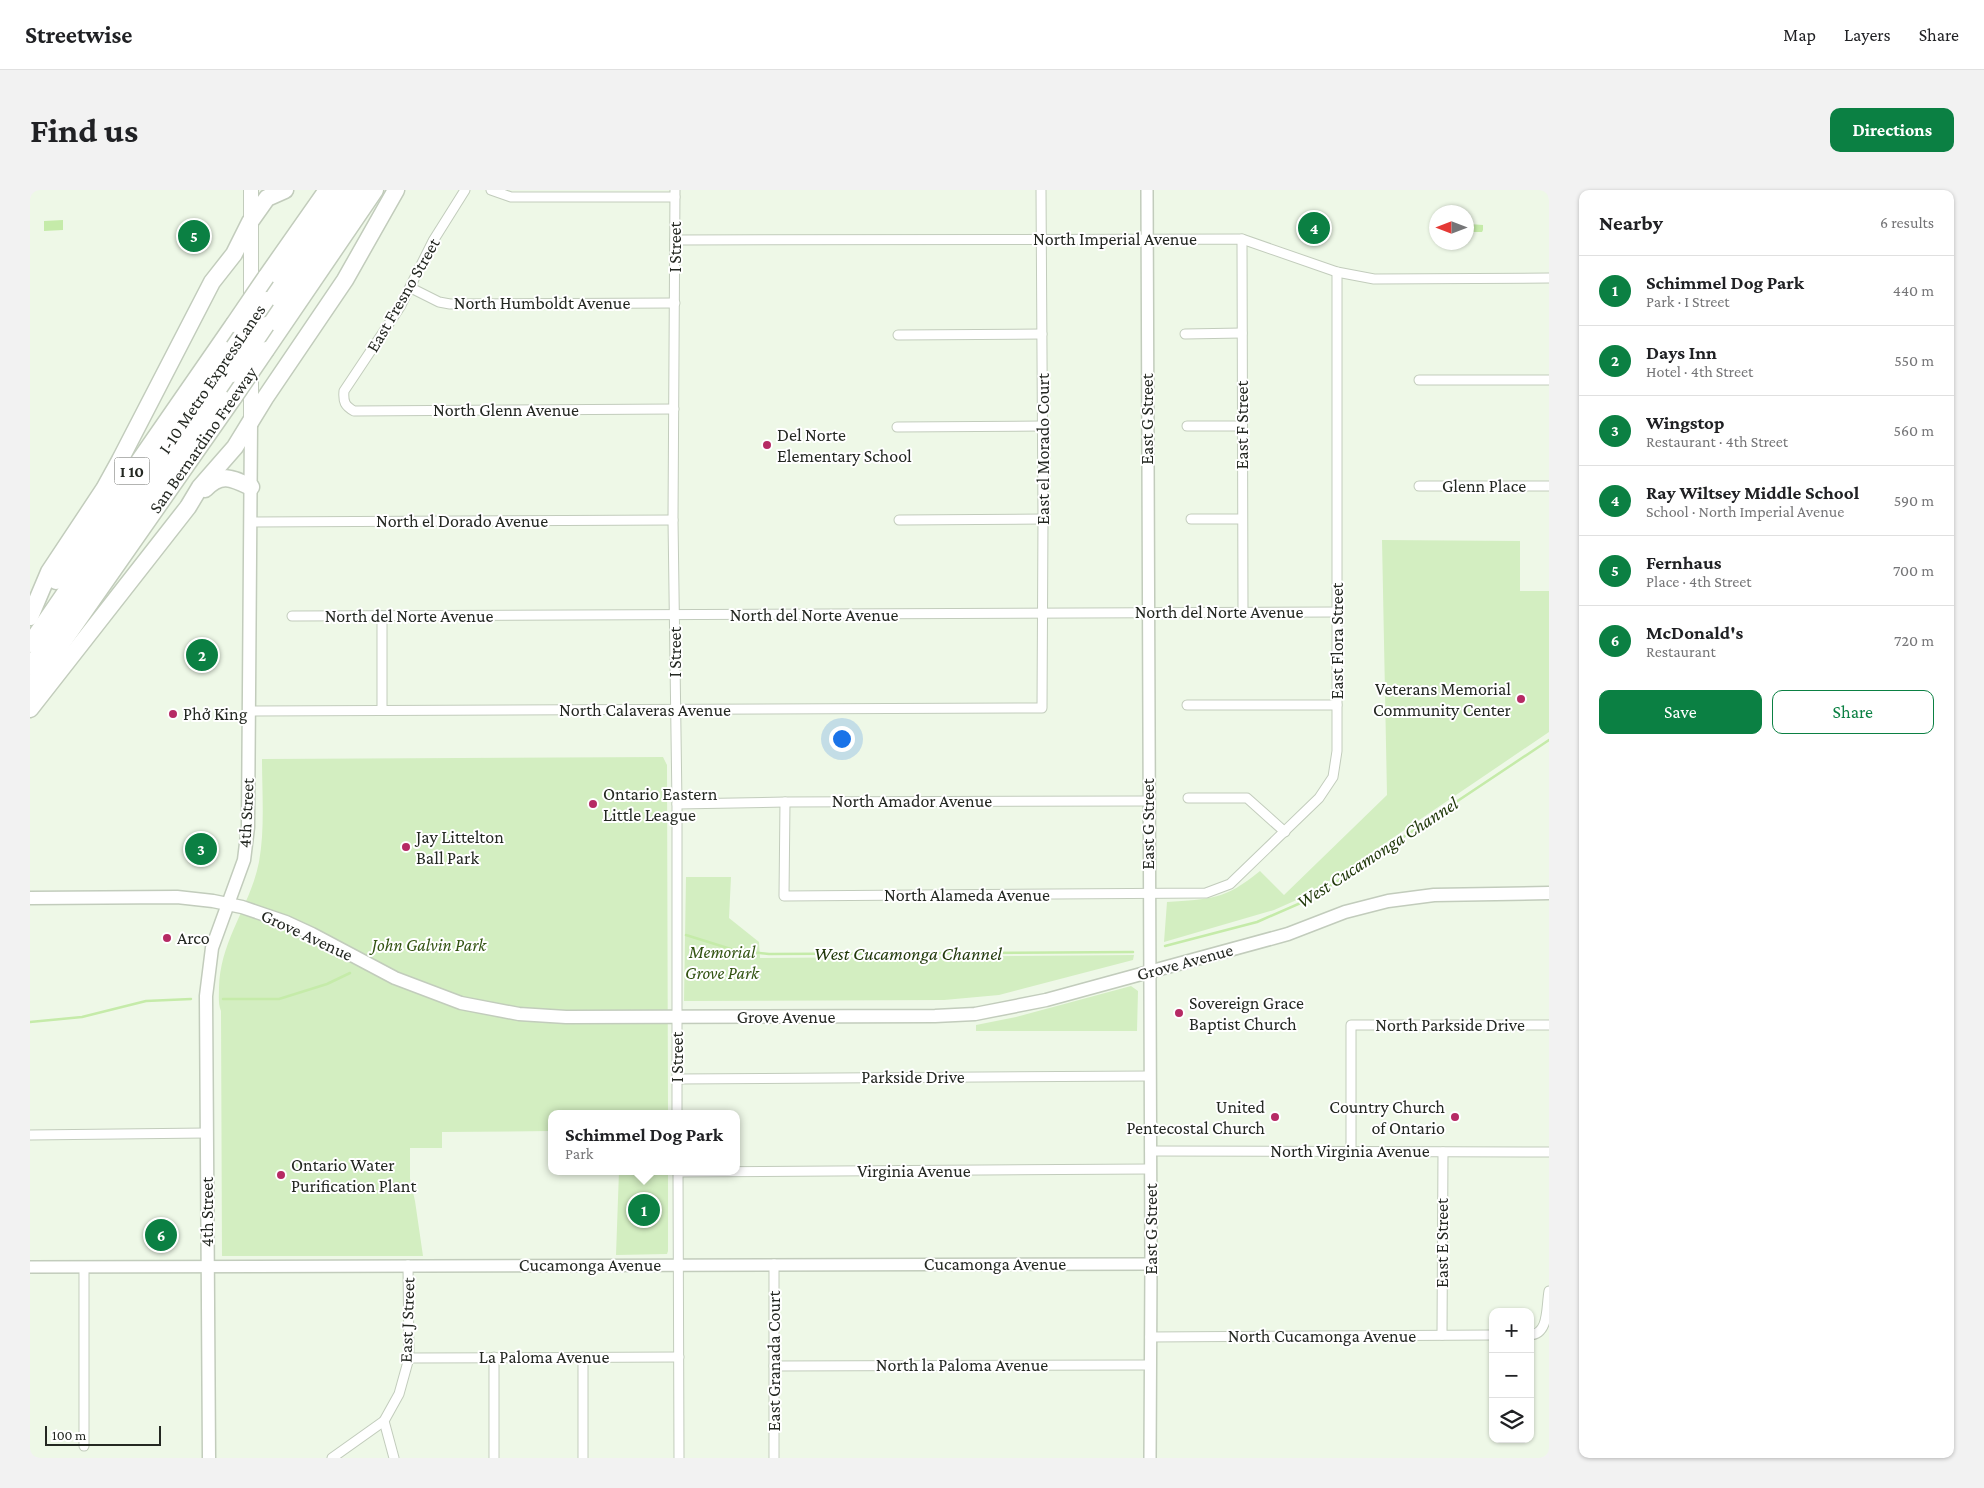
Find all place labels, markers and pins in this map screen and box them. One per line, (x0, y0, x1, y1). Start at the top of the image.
pin: 4 (1298, 209, 1330, 247)
pin: 5 (178, 217, 210, 255)
place label: Del Norte Elementary School (777, 425, 912, 466)
marker: Del Norte Elementary School (761, 439, 773, 451)
pin: 2 (186, 636, 218, 674)
place label: Veterans Memorial Community Center (1373, 679, 1512, 720)
marker: Veterans Memorial Community Center (1515, 693, 1527, 705)
place label: Phở King (183, 704, 248, 724)
marker: Phở King (167, 708, 179, 720)
place label: Ontario Eastern Little League (603, 784, 718, 825)
marker: Ontario Eastern Little League (587, 798, 599, 810)
place label: Jay Littelton Ball Park (414, 827, 504, 868)
pin: 3 (185, 830, 217, 868)
marker: Jay Littelton Ball Park (400, 841, 412, 853)
place label: Arco (177, 928, 210, 948)
marker: Arco (161, 932, 173, 944)
place label: Sovereign Grace Baptist Church (1189, 993, 1304, 1034)
marker: Sovereign Grace Baptist Church (1173, 1007, 1185, 1019)
place label: United Pentecostal Church (1126, 1097, 1266, 1138)
place label: Country Church of Ontario (1329, 1097, 1445, 1138)
marker: United Pentecostal Church (1269, 1111, 1281, 1123)
marker: Country Church of Ontario (1449, 1111, 1461, 1123)
place label: Ontario Water Purification Plant (291, 1155, 418, 1196)
marker: Ontario Water Purification Plant (275, 1169, 287, 1181)
pin: 1 (628, 1191, 660, 1229)
pin: 6 (145, 1216, 177, 1254)

